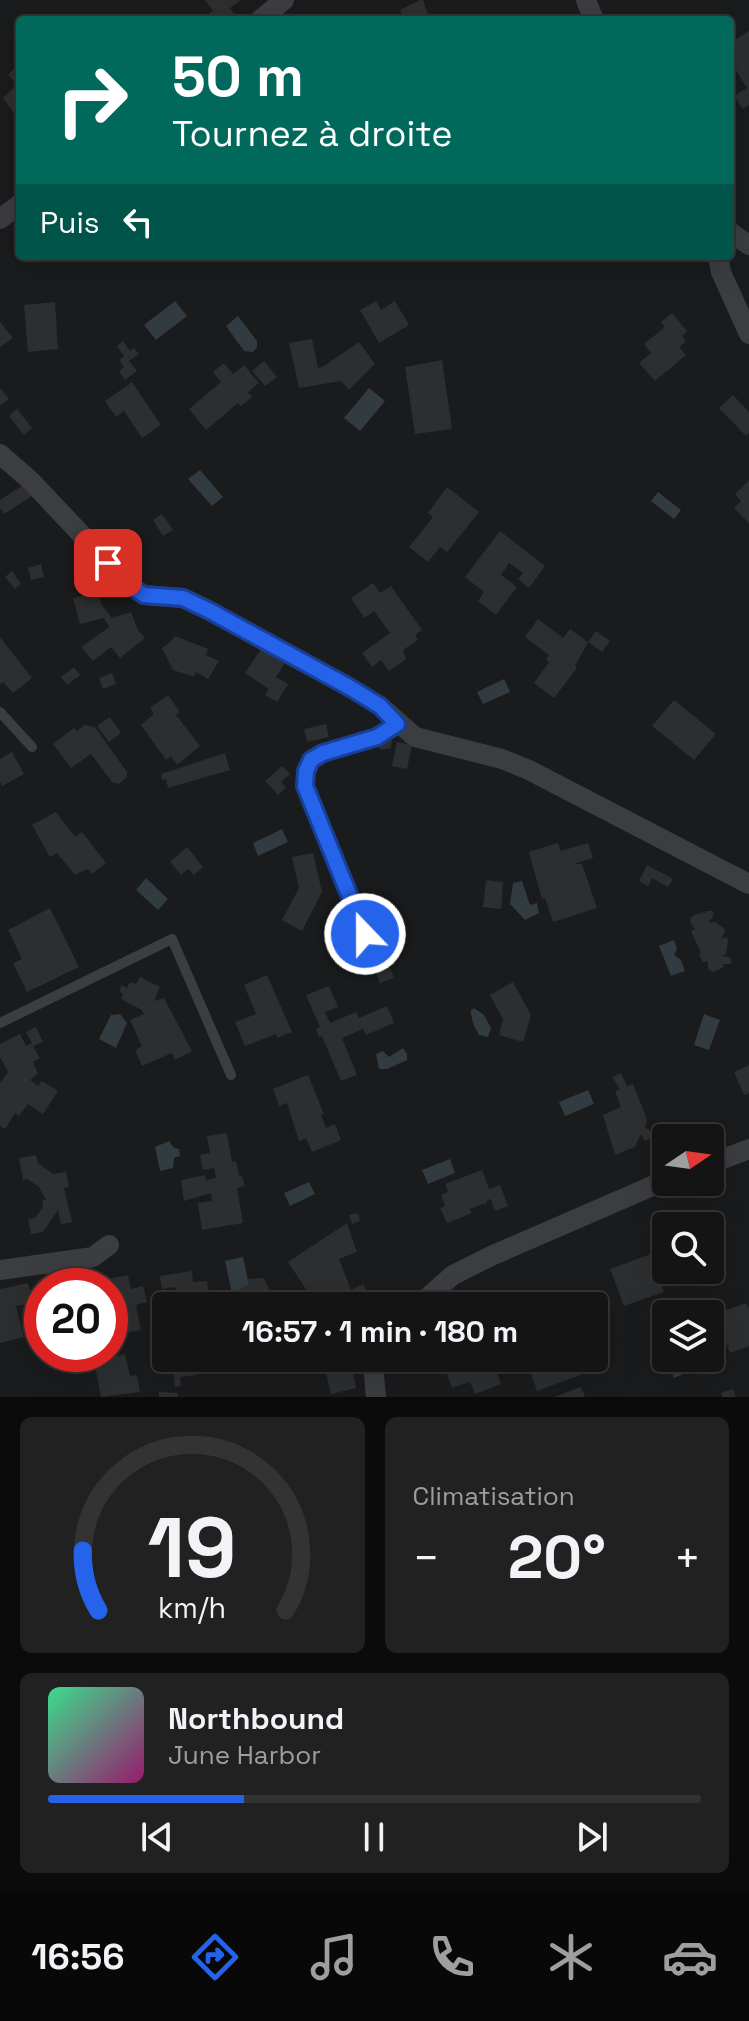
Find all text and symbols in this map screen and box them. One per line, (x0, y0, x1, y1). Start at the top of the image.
text: 50 m (172, 41, 304, 112)
icon: right (40, 48, 144, 152)
text: Tournez à droite (172, 111, 453, 157)
icon: left (116, 200, 160, 244)
text: Puis (40, 203, 100, 242)
pin (74, 529, 142, 597)
icon: arrive (86, 541, 130, 585)
position arrow (323, 892, 407, 976)
north arrow (652, 1124, 724, 1196)
map controls (652, 1124, 724, 1372)
button: search (652, 1212, 724, 1284)
speed limit sign: 20 (24, 1268, 128, 1372)
button: layers (652, 1300, 724, 1372)
text: 16:57 · 1 min · 180 m (242, 1312, 518, 1351)
text: Climatisation (413, 1479, 575, 1513)
text: 19 (148, 1495, 237, 1601)
text: 20° (508, 1519, 606, 1596)
text: − (413, 1530, 440, 1586)
text: + (674, 1530, 701, 1586)
text: km/h (158, 1590, 226, 1626)
text: Northbound (168, 1699, 344, 1738)
text: June Harbor (168, 1738, 321, 1772)
icon: previous (135, 1815, 179, 1859)
icon: pause (352, 1815, 396, 1859)
icon: next (570, 1815, 614, 1859)
icon: directions (187, 1929, 243, 1985)
icon: music (306, 1929, 362, 1985)
icon: phone (424, 1929, 480, 1985)
icon: climate (543, 1929, 599, 1985)
icon: car (662, 1929, 718, 1985)
text: 16:56 (31, 1934, 124, 1980)

